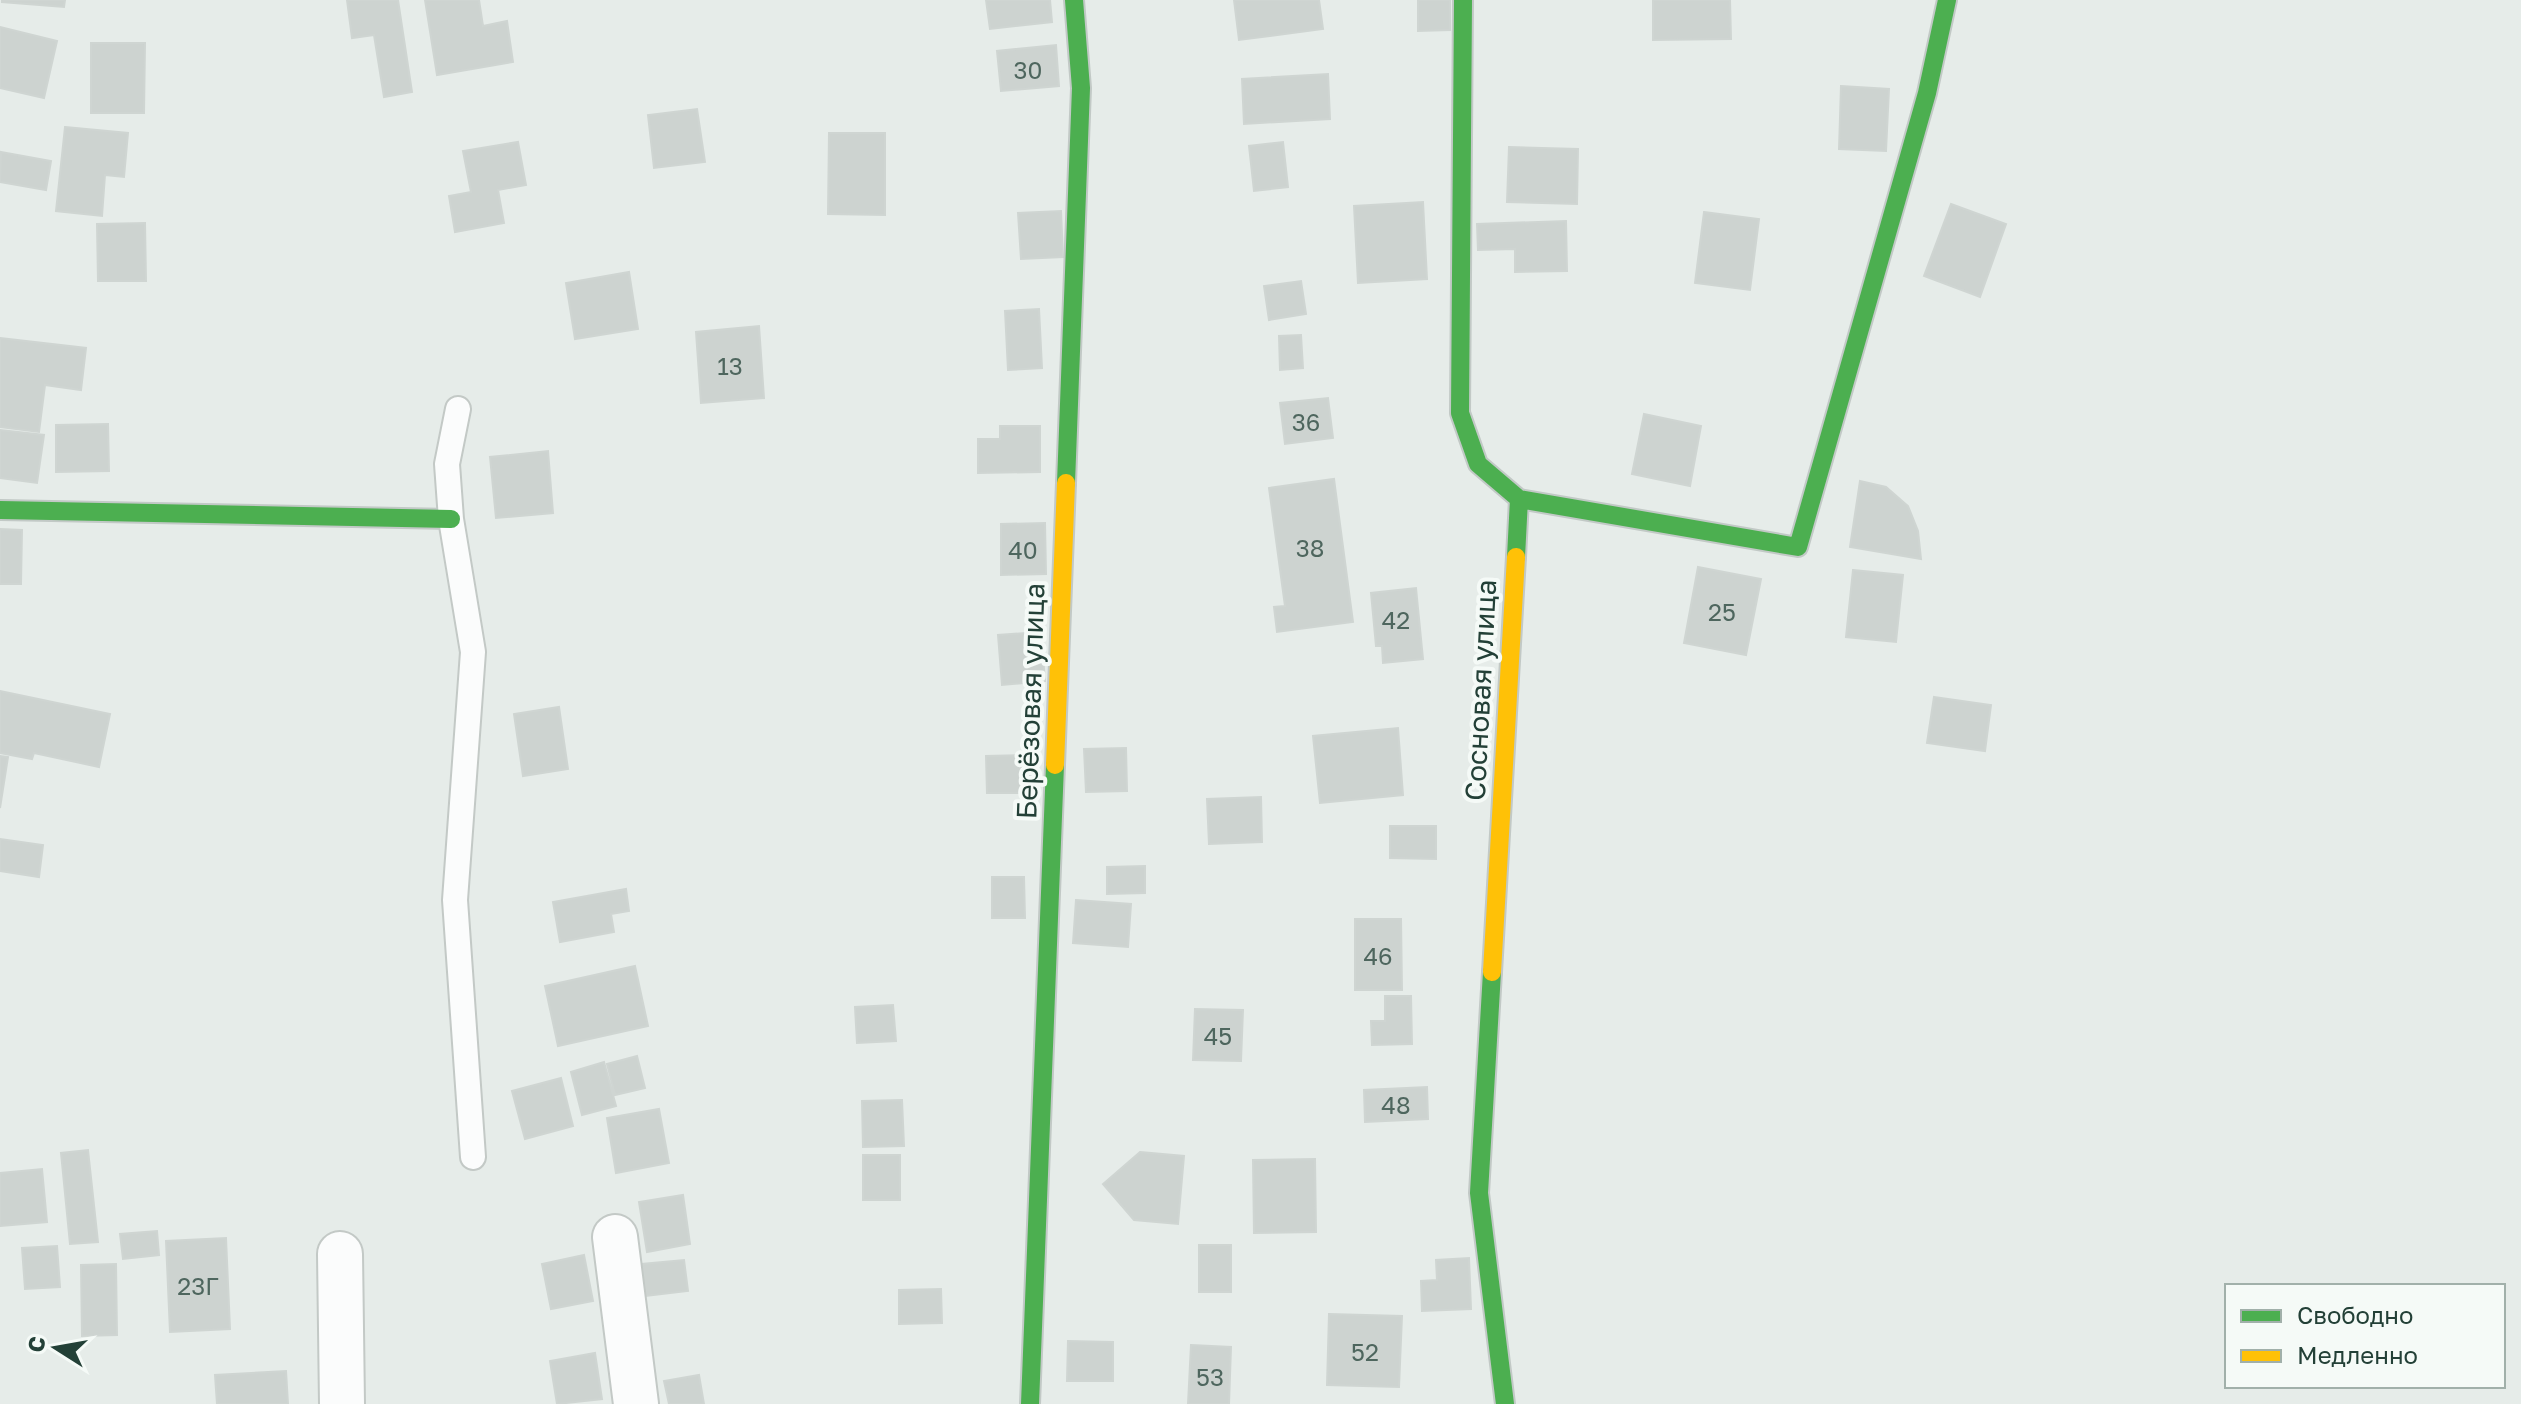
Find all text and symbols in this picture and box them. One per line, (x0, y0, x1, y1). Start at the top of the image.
house number: 30 (1014, 55, 1042, 84)
house number: 13 (717, 351, 743, 380)
house number: 36 (1292, 407, 1320, 436)
house number: 38 (1296, 533, 1324, 562)
house number: 40 (1008, 535, 1038, 564)
street label: Сосновая улица (1458, 578, 1502, 802)
street label: Берёзовая улица (1009, 582, 1051, 820)
house number: 25 (1708, 597, 1736, 626)
house number: 42 (1382, 605, 1410, 634)
house number: 46 (1363, 941, 1393, 970)
house number: 45 (1204, 1021, 1232, 1050)
house number: 48 (1381, 1090, 1411, 1119)
house number: 23Г (177, 1271, 219, 1300)
legend (2225, 1284, 2505, 1388)
text: Свободно (2297, 1300, 2413, 1329)
north arrow (16, 1308, 96, 1388)
text: С (21, 1334, 51, 1354)
house number: 52 (1351, 1337, 1379, 1366)
text: Медленно (2297, 1340, 2418, 1369)
house number: 53 (1196, 1362, 1224, 1391)

